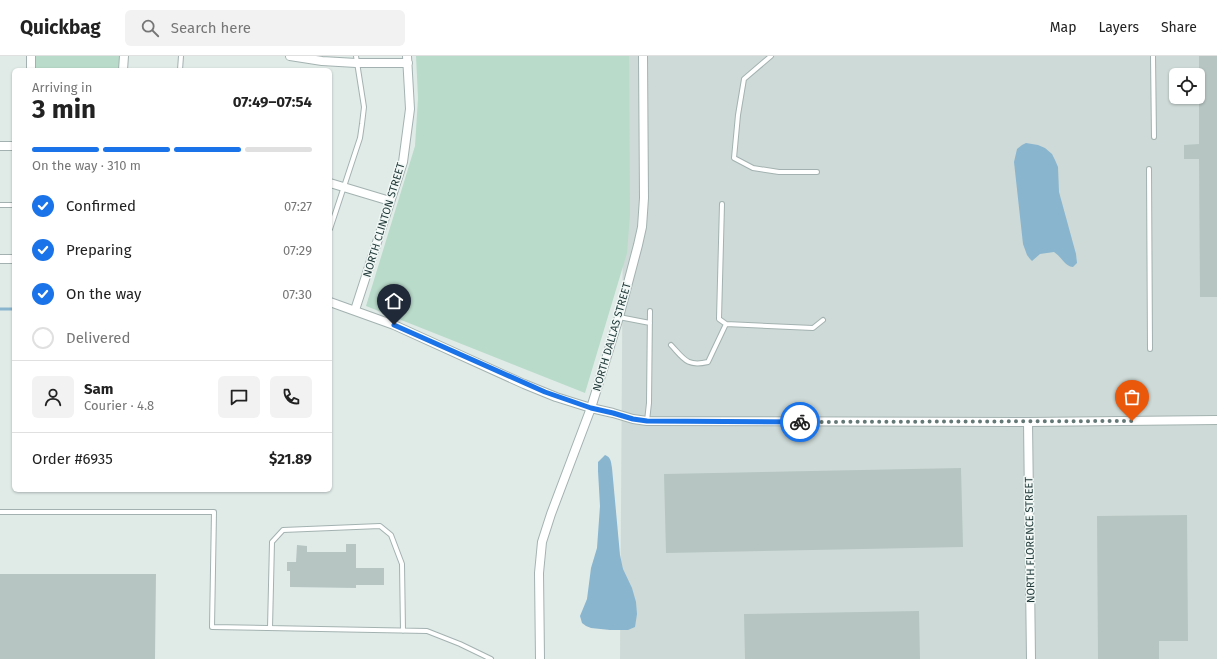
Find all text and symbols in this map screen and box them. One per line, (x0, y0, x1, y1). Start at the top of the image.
search box (125, 10, 405, 46)
text: Quickbag (20, 16, 101, 39)
icon: search (139, 17, 161, 39)
text: Search here (171, 19, 251, 37)
text: Map (1050, 19, 1076, 36)
text: Layers (1098, 19, 1139, 36)
text: Share (1161, 19, 1197, 36)
map controls (1169, 68, 1205, 104)
button: locate (1169, 68, 1205, 104)
text: Arriving in (32, 80, 92, 95)
text: 07:49–07:54 (233, 93, 312, 111)
text: 3 min (32, 94, 96, 125)
text: On the way · 310 m (32, 158, 141, 173)
street label: NORTH CLINTON STREET (360, 161, 408, 279)
icon: check (32, 195, 54, 217)
text: Confirmed (66, 197, 136, 215)
text: 07:27 (284, 199, 312, 214)
icon: check (32, 239, 54, 261)
text: Preparing (66, 241, 131, 259)
text: 07:29 (283, 243, 312, 258)
street label: NORTH DALLAS STREET (590, 281, 634, 393)
icon: check (32, 283, 54, 305)
pin (377, 284, 411, 325)
text: On the way (66, 285, 141, 303)
text: 07:30 (282, 287, 312, 302)
icon: home (383, 290, 405, 312)
text: Delivered (66, 329, 130, 347)
button: person (32, 376, 74, 418)
button: chat (218, 376, 260, 418)
button: phone (270, 376, 312, 418)
text: Sam (84, 380, 113, 398)
pin (1115, 380, 1149, 421)
icon: bag (1121, 386, 1143, 408)
text: Courier · 4.8 (84, 398, 154, 413)
courier (780, 402, 820, 442)
icon: bike (789, 411, 811, 433)
text: Order #6935 (32, 450, 113, 468)
text: $21.89 (269, 450, 312, 468)
street label: NORTH FLORENCE STREET (1022, 476, 1038, 603)

